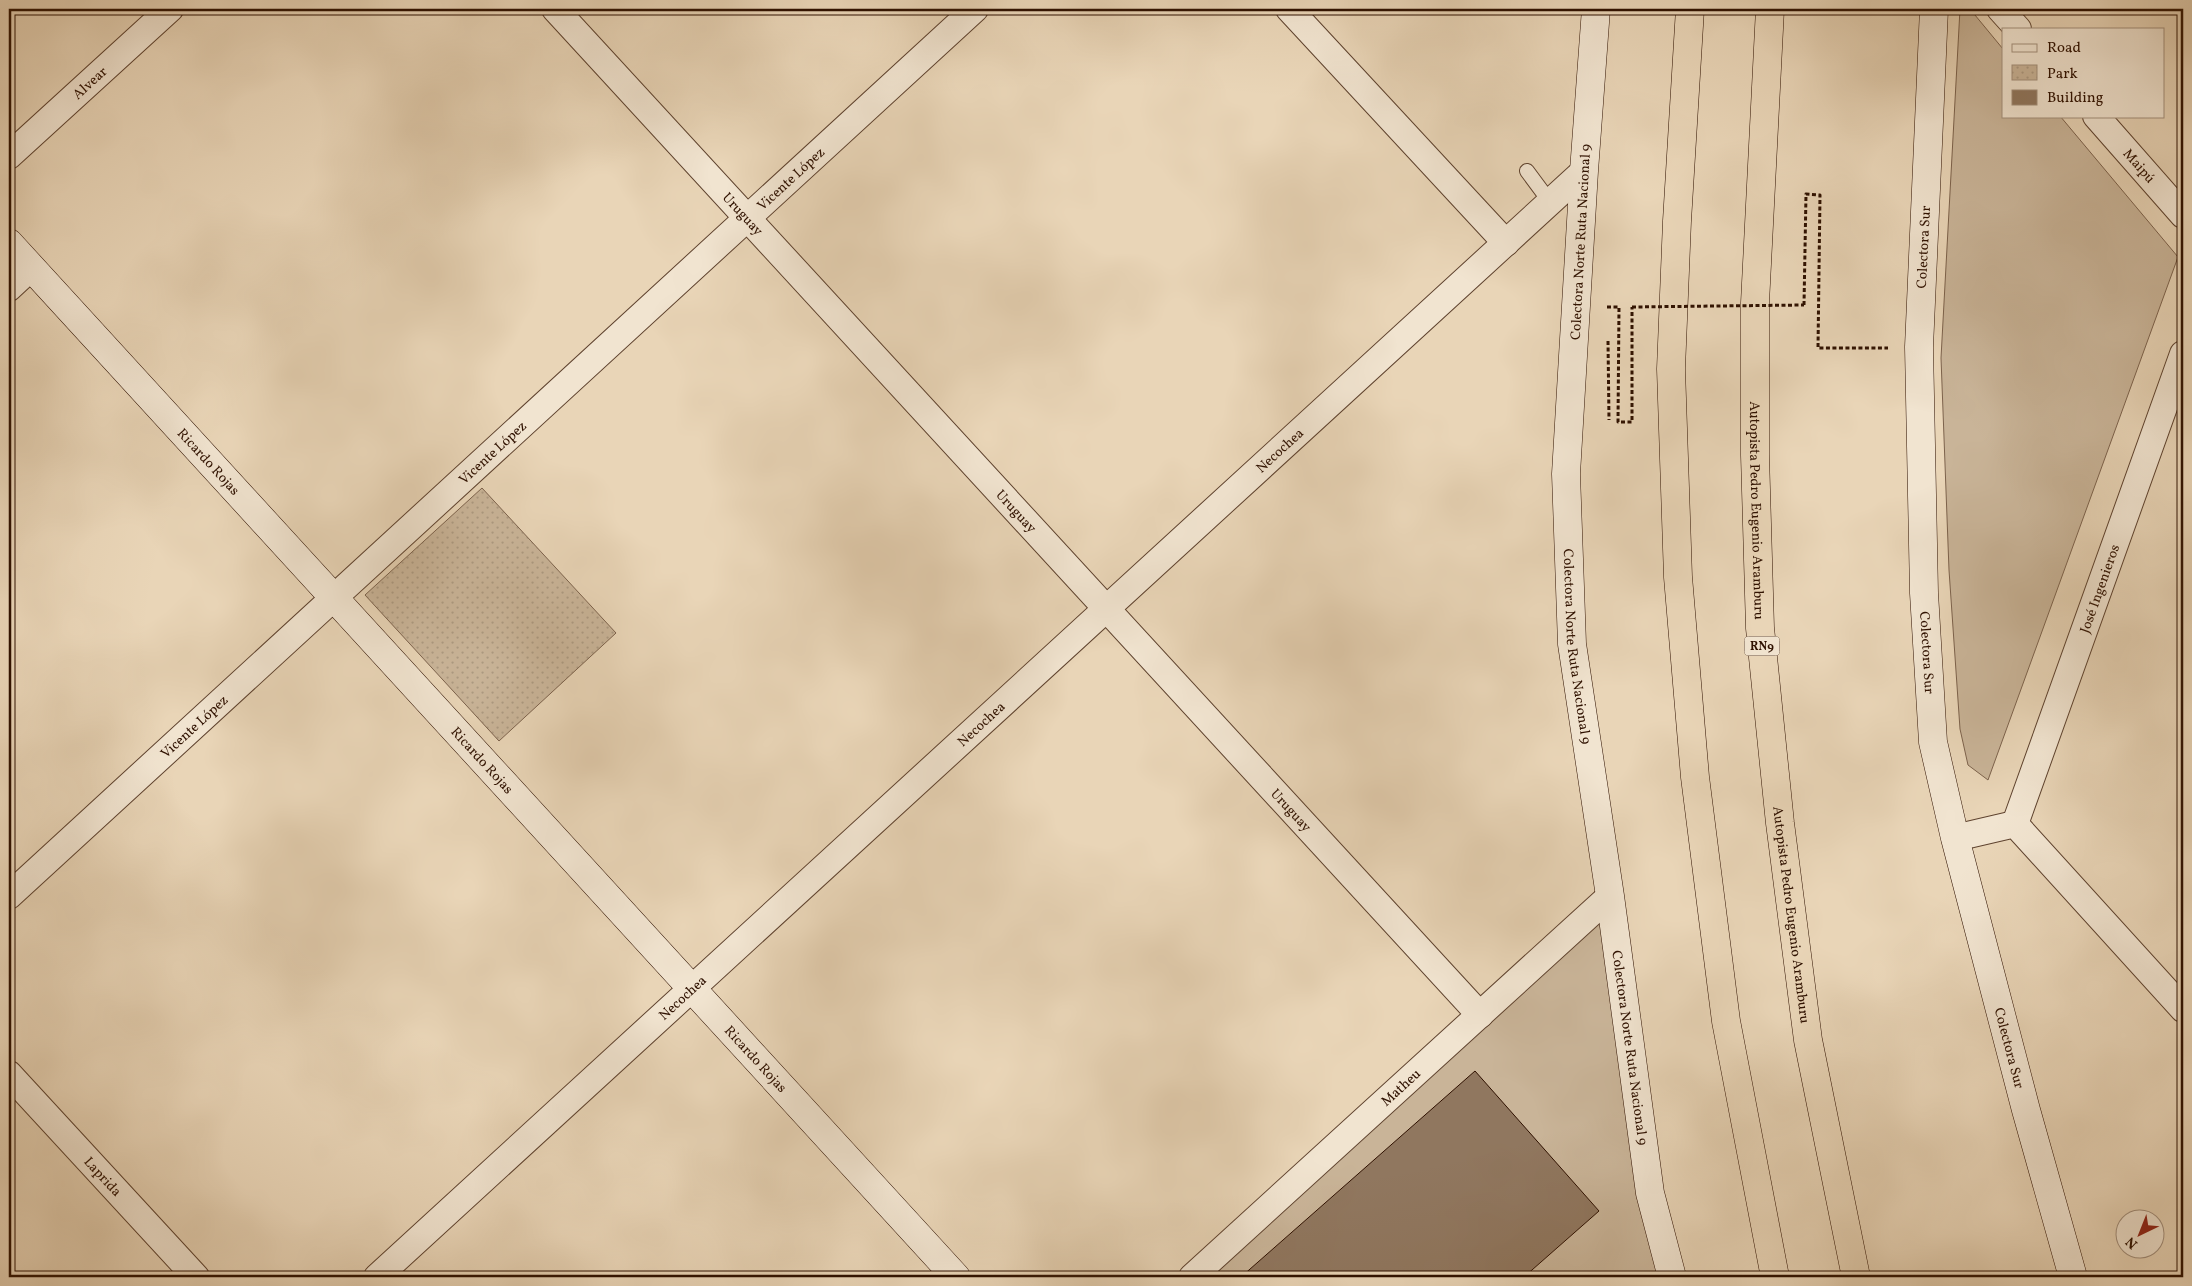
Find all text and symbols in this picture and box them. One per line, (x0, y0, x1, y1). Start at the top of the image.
legend (2002, 28, 2164, 118)
text: Road (2047, 38, 2081, 59)
street label: Alvear (69, 63, 112, 104)
text: Park (2047, 64, 2078, 85)
text: Building (2047, 88, 2104, 109)
street label: Vicente López (754, 144, 829, 215)
street label: Colectora Norte Ruta Nacional 9 (1567, 144, 1596, 341)
street label: Maipú (2118, 145, 2159, 188)
street label: Uruguay (717, 189, 767, 241)
street label: Colectora Sur (1913, 205, 1936, 289)
street label: Autopista Pedro Eugenio Aramburu (1744, 401, 1768, 620)
street label: Vicente López (455, 417, 531, 489)
street label: Necochea (1252, 424, 1308, 478)
street label: Ricardo Rojas (172, 425, 243, 500)
street label: Uruguay (991, 486, 1041, 538)
street label: José Ingenieros (2076, 542, 2125, 636)
street label: Colectora Norte Ruta Nacional 9 (1558, 548, 1595, 746)
street label: Colectora Sur (1914, 611, 1938, 695)
road number: RN9 (1744, 636, 1780, 656)
street label: Vicente López (157, 691, 233, 763)
street label: Necochea (954, 698, 1010, 752)
street label: Ricardo Rojas (446, 723, 517, 799)
street label: Uruguay (1266, 785, 1315, 837)
street label: Autopista Pedro Eugenio Aramburu (1767, 805, 1814, 1025)
street label: Colectora Norte Ruta Nacional 9 (1606, 949, 1651, 1147)
street label: Necochea (655, 972, 711, 1025)
street label: Colectora Sur (1989, 1006, 2028, 1091)
street label: Ricardo Rojas (719, 1022, 791, 1097)
street label: Matheu (1377, 1065, 1425, 1111)
street label: Laprida (79, 1153, 125, 1201)
north arrow (2114, 1208, 2164, 1258)
text: N (2122, 1232, 2142, 1253)

